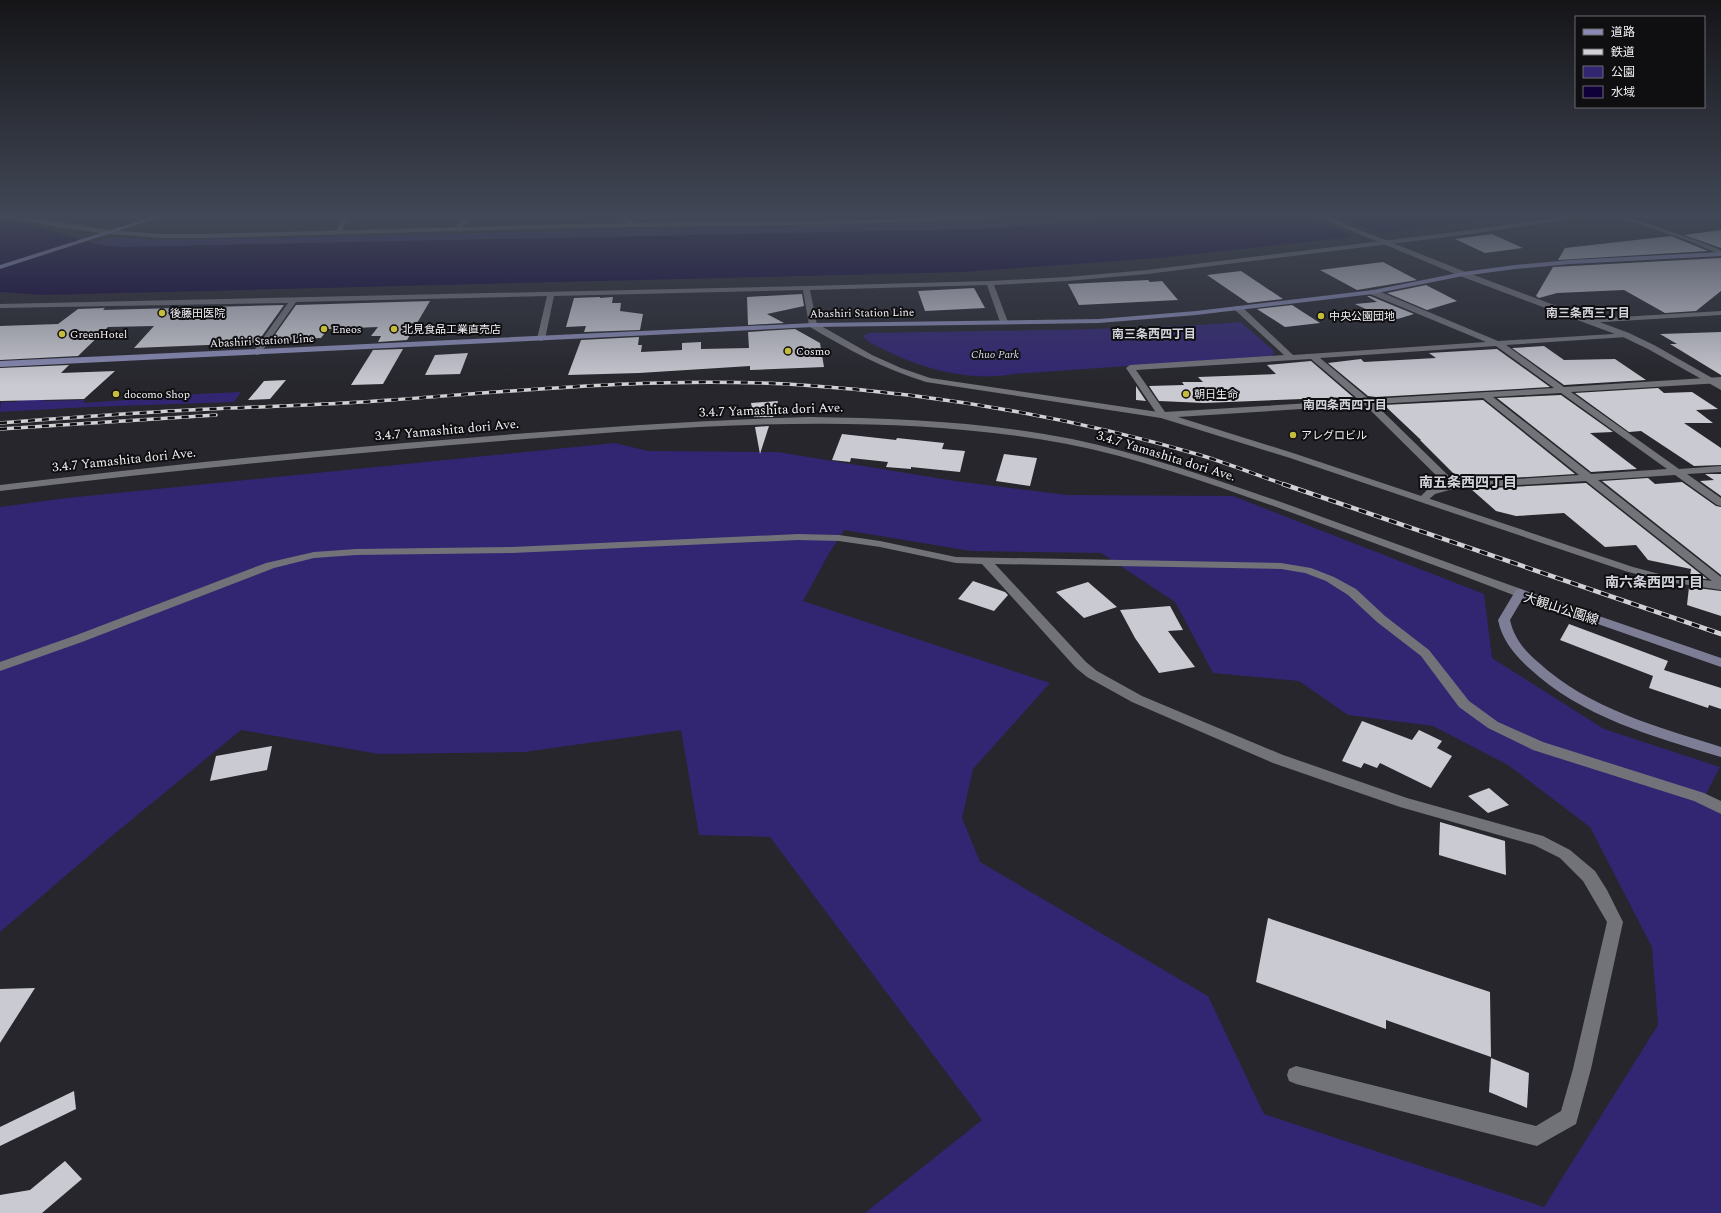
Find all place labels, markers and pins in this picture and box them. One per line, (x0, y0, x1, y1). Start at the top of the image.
place label: 後藤田医院 (170, 305, 225, 322)
marker: 後藤田医院 (157, 308, 167, 318)
place label: 中央公園団地 (1329, 308, 1395, 325)
marker: 中央公園団地 (1316, 311, 1326, 321)
place label: Eneos (332, 321, 362, 338)
place label: 北見食品工業直売店 (402, 321, 501, 338)
marker: Eneos (319, 324, 329, 334)
marker: 北見食品工業直売店 (389, 324, 399, 334)
place label: GreenHotel (70, 326, 127, 343)
marker: GreenHotel (57, 329, 67, 339)
place label: Cosmo (796, 343, 830, 360)
marker: Cosmo (783, 346, 793, 356)
place label: docomo Shop (124, 386, 190, 403)
place label: 朝日生命 (1194, 386, 1238, 403)
marker: docomo Shop (111, 389, 121, 399)
marker: 朝日生命 (1181, 389, 1191, 399)
place label: アレグロビル (1301, 427, 1367, 444)
marker: アレグロビル (1288, 430, 1298, 440)

